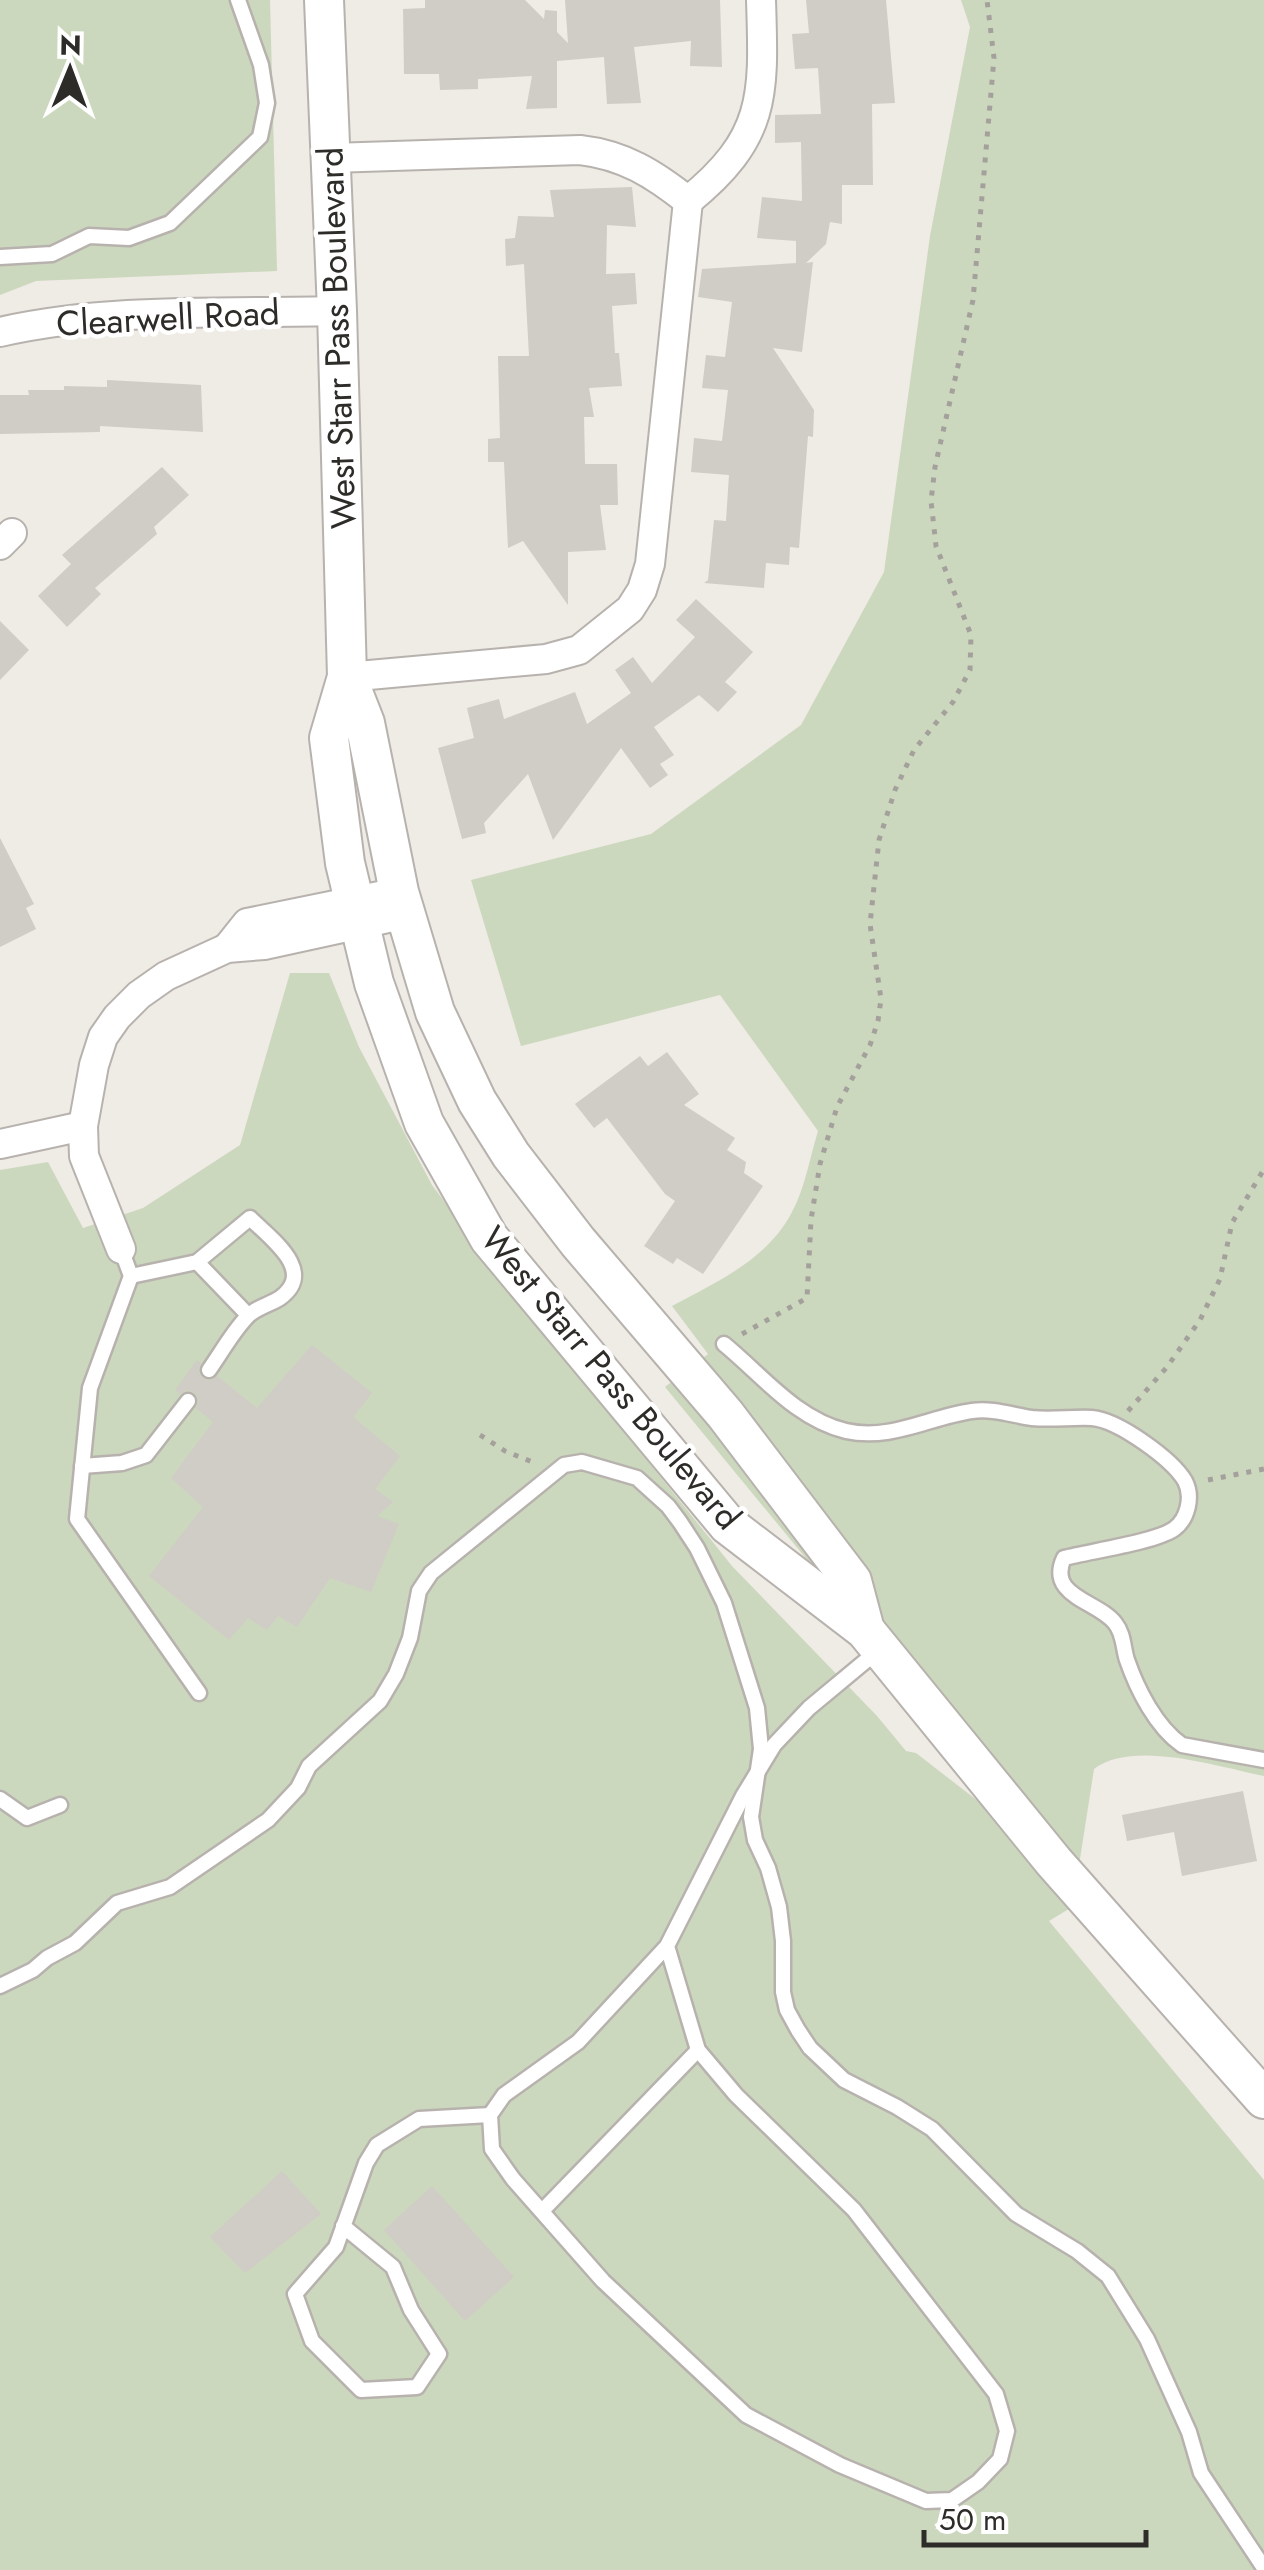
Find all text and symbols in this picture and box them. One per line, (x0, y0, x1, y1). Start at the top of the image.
north arrow (20, 20, 120, 120)
text: N (59, 25, 82, 66)
street label: West Starr Pass Boulevard (305, 146, 369, 530)
street label: Clearwell Road (55, 287, 281, 349)
street label: West Starr Pass Boulevard (469, 1216, 753, 1540)
scale bar (924, 2485, 1146, 2547)
text: 50 m (939, 2498, 1006, 2541)

